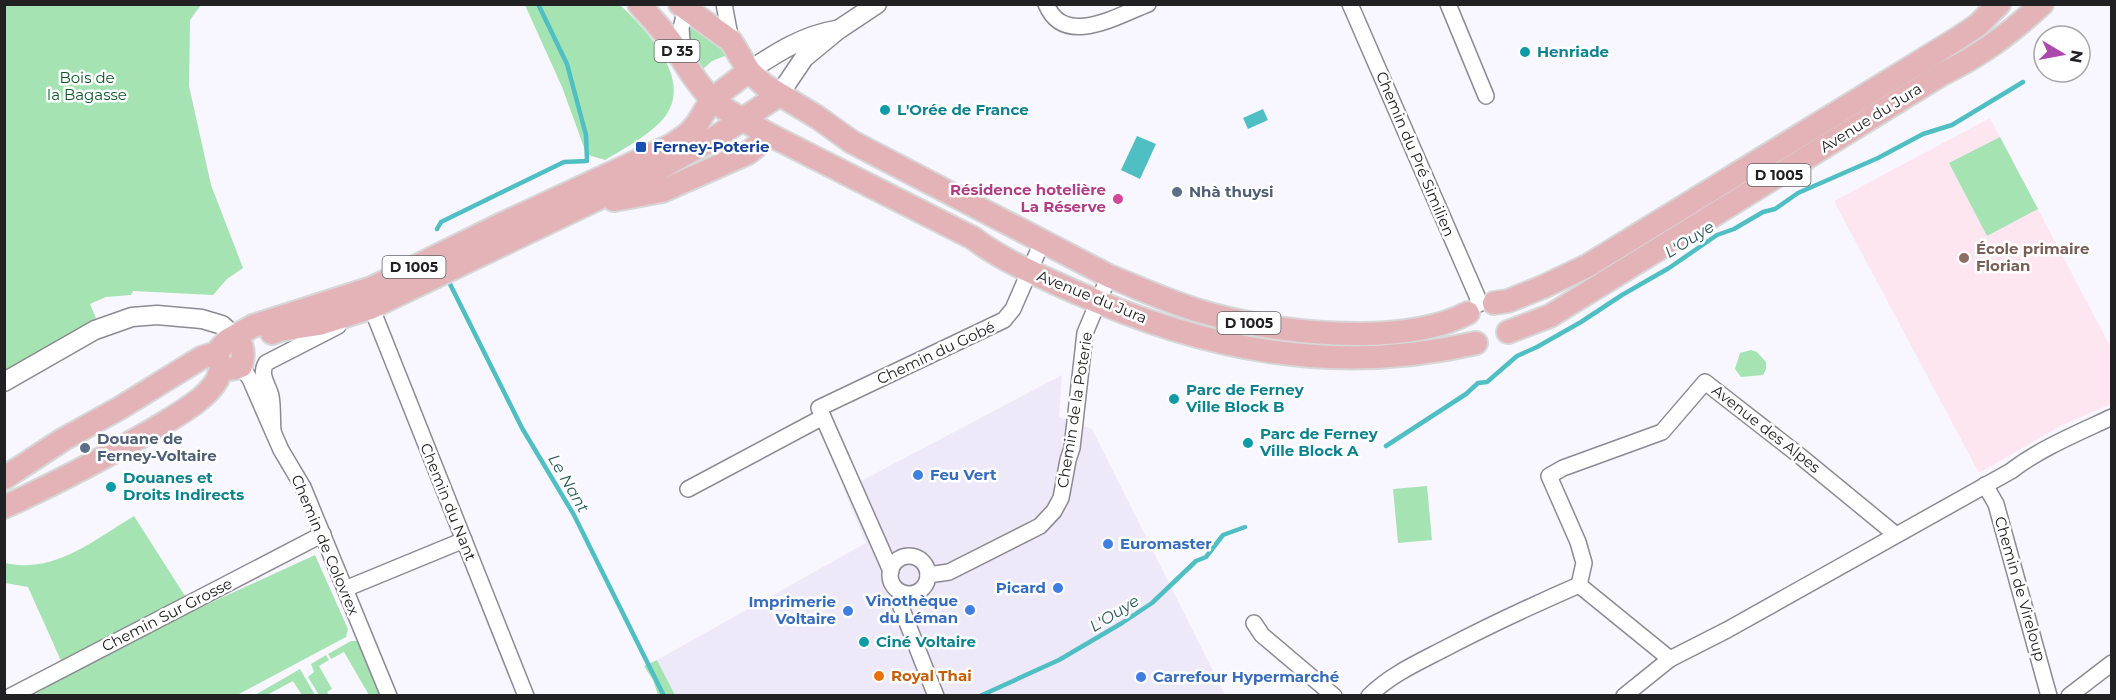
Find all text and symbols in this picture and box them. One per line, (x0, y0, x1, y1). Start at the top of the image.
north arrow (2032, 24, 2092, 84)
road number: D 35 (654, 40, 700, 62)
place label: Henriade (1537, 42, 1609, 61)
marker: Henriade (1518, 45, 1532, 59)
text: N (2066, 48, 2087, 65)
park label: Bois de la Bagasse (47, 68, 127, 104)
street label: Chemin du Pré Similien (1372, 68, 1459, 239)
street label: Avenue du Jura (1816, 79, 1925, 157)
place label: L'Orée de France (897, 100, 1029, 119)
marker: L'Orée de France (878, 103, 892, 117)
place label: Ferney-Poterie (653, 137, 769, 156)
marker: Ferney-Poterie (634, 140, 648, 154)
road number: D 1005 (1748, 164, 1810, 186)
place label: Résidence hotelière La Réserve (950, 180, 1106, 216)
place label: Nhà thuysi (1189, 182, 1274, 201)
marker: Nhà thuysi (1170, 185, 1184, 199)
marker: Résidence hotelière La Réserve (1111, 192, 1125, 206)
water label: L'Ouye (1661, 217, 1718, 262)
place label: École primaire Florian (1976, 239, 2089, 275)
marker: École primaire Florian (1957, 251, 1971, 265)
road number: D 1005 (382, 256, 446, 278)
street label: Avenue du Jura (1035, 266, 1150, 327)
road number: D 1005 (1218, 312, 1280, 334)
street label: Chemin du Gobé (874, 317, 998, 388)
street label: Chemin de la Poterie (1053, 331, 1096, 489)
place label: Parc de Ferney Ville Block B (1185, 380, 1305, 416)
street label: Avenue des Alpes (1708, 380, 1824, 477)
marker: Parc de Ferney Ville Block B (1167, 392, 1181, 406)
place label: Parc de Ferney Ville Block A (1259, 424, 1379, 460)
place label: Douane de Ferney-Voltaire (97, 429, 217, 465)
marker: Parc de Ferney Ville Block A (1241, 436, 1255, 450)
street label: Chemin du Nant (416, 440, 481, 563)
marker: Douane de Ferney-Voltaire (78, 441, 92, 455)
water label: Le Nant (544, 451, 593, 516)
place label: Feu Vert (930, 465, 997, 484)
place label: Douanes et Droits Indirects (123, 468, 244, 504)
marker: Feu Vert (911, 468, 925, 482)
street label: Chemin de Colovrex (287, 472, 364, 618)
marker: Douanes et Droits Indirects (104, 480, 118, 494)
street label: Chemin de Vireloup (1991, 514, 2050, 664)
place label: Euromaster (1120, 534, 1212, 553)
marker: Euromaster (1101, 537, 1115, 551)
street label: Chemin Sur Grosse (98, 573, 235, 656)
place label: Picard (996, 578, 1046, 597)
marker: Picard (1051, 581, 1065, 595)
place label: Vinothèque du Léman (865, 591, 958, 627)
water label: L'Ouye (1086, 591, 1143, 636)
place label: Imprimerie Voltaire (748, 592, 836, 628)
marker: Vinothèque du Léman (963, 603, 977, 617)
marker: Imprimerie Voltaire (841, 604, 855, 618)
place label: Ciné Voltaire (876, 632, 976, 651)
marker: Ciné Voltaire (857, 635, 871, 649)
place label: Royal Thai (891, 666, 972, 685)
place label: Carrefour Hypermarché (1153, 667, 1339, 686)
marker: Royal Thai (872, 669, 886, 683)
marker: Carrefour Hypermarché (1134, 670, 1148, 684)

